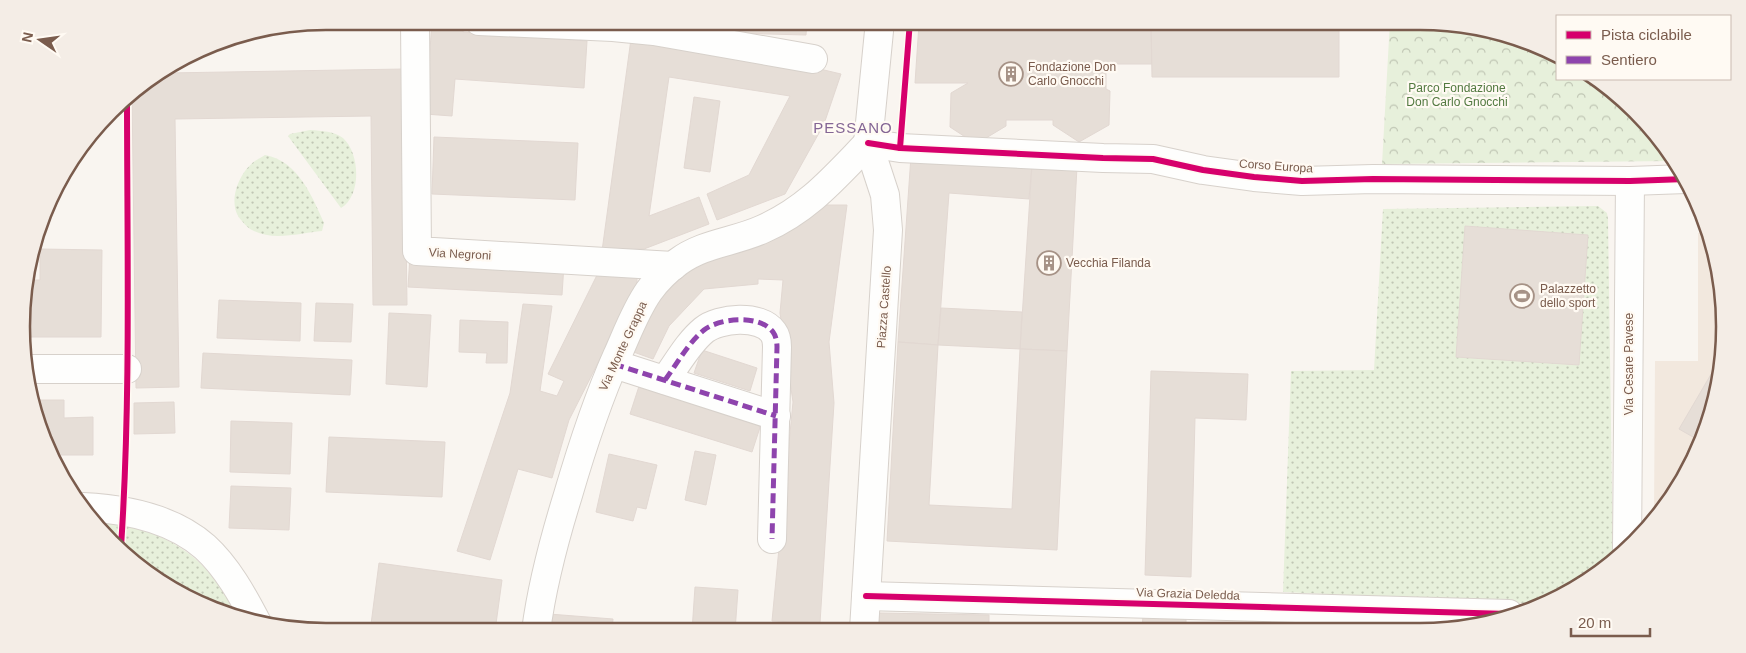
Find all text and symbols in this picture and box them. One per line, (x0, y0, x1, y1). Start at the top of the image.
north arrow (15, 15, 65, 65)
legend (1556, 15, 1731, 80)
text: Pista ciclabile (1601, 26, 1692, 43)
text: N (18, 30, 36, 44)
text: Sentiero (1601, 51, 1657, 68)
place label: Fondazione Don Carlo Gnocchi (1028, 60, 1116, 88)
building icon: Fondazione Don Carlo Gnocchi (998, 61, 1024, 87)
park label: Parco Fondazione Don Carlo Gnocchi (1406, 81, 1508, 109)
district label: PESSANO (813, 119, 893, 136)
street label: Corso Europa (1239, 156, 1314, 176)
street label: Via Negroni (428, 245, 492, 263)
building icon: Vecchia Filanda (1036, 250, 1062, 276)
place label: Vecchia Filanda (1066, 256, 1151, 270)
street label: Piazza Castello (874, 265, 894, 349)
place label: Palazzetto dello sport (1540, 282, 1596, 310)
sports icon: Palazzetto dello sport (1509, 283, 1535, 309)
street label: Via Monte Grappa (596, 299, 650, 393)
street label: Via Cesare Pavese (1622, 312, 1636, 415)
street label: Via Grazia Deledda (1136, 585, 1240, 603)
scale bar (1571, 606, 1650, 638)
text: 20 m (1578, 614, 1611, 631)

